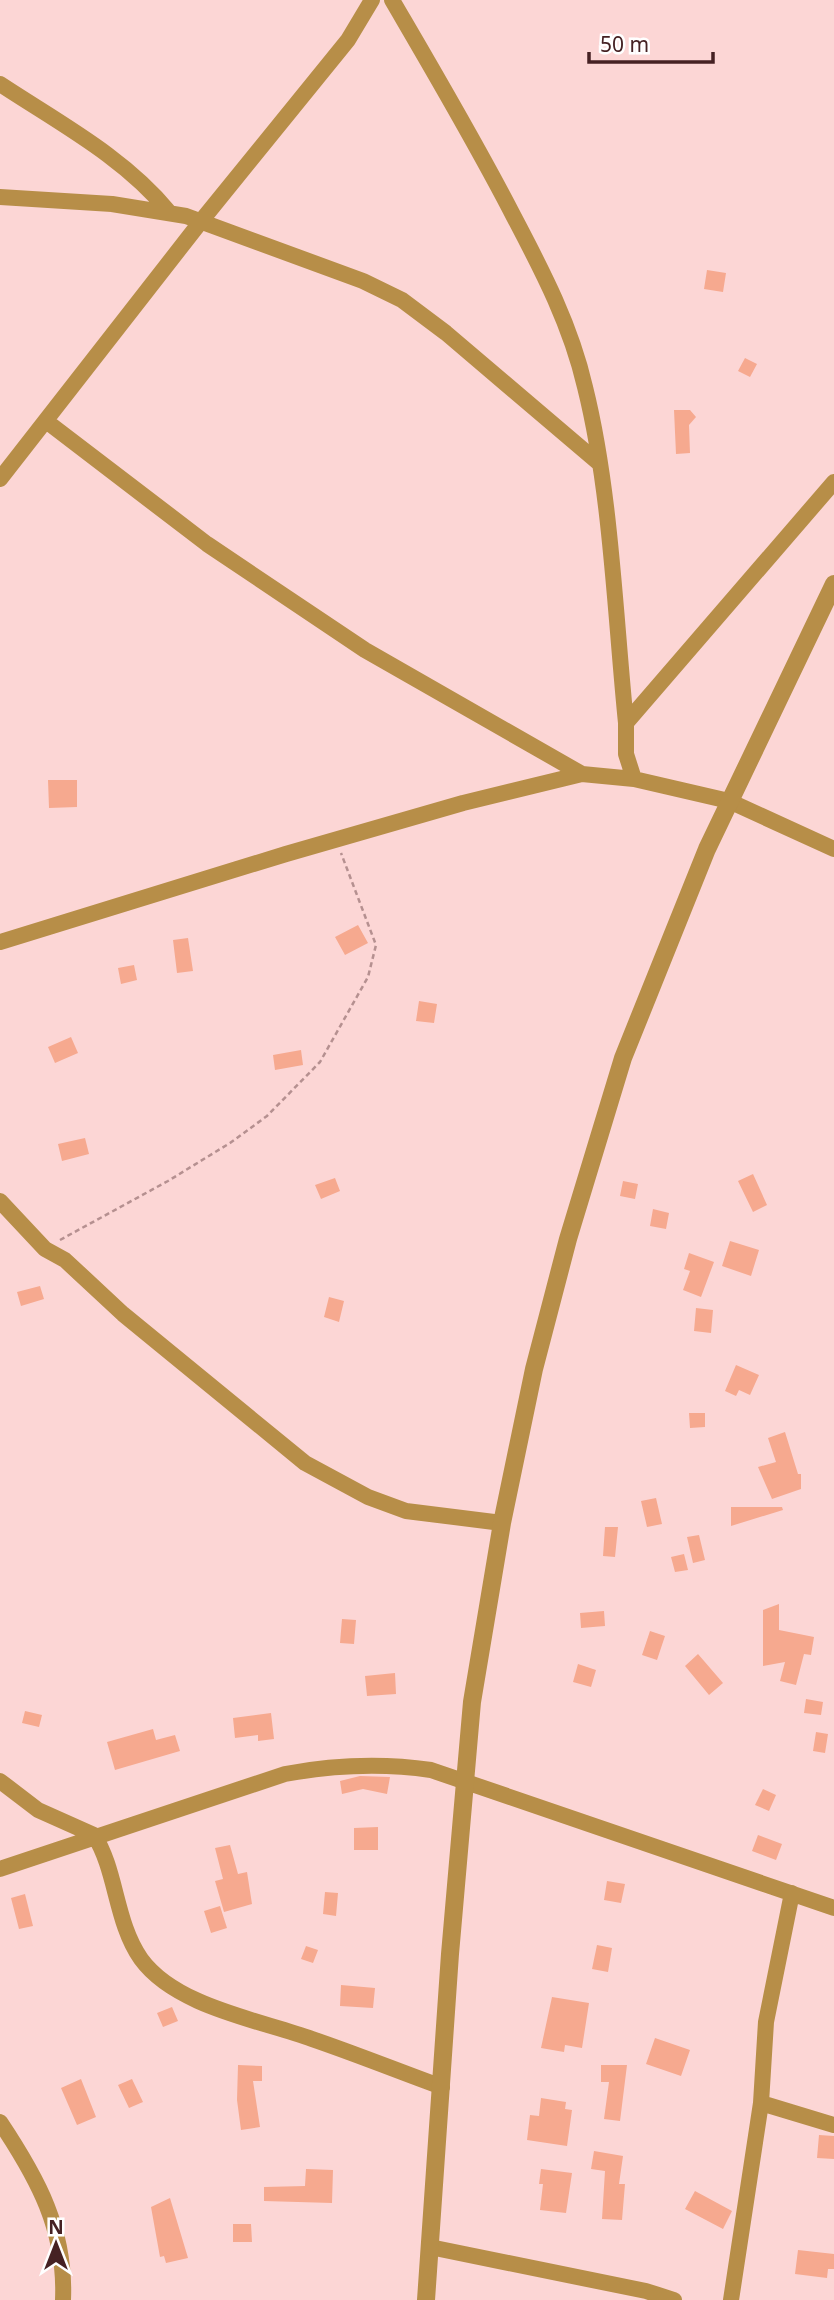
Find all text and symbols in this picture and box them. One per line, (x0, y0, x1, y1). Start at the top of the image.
scale bar (589, 21, 713, 65)
text: 50 m (600, 30, 649, 58)
north arrow (21, 2209, 91, 2279)
text: N (48, 2214, 64, 2240)

